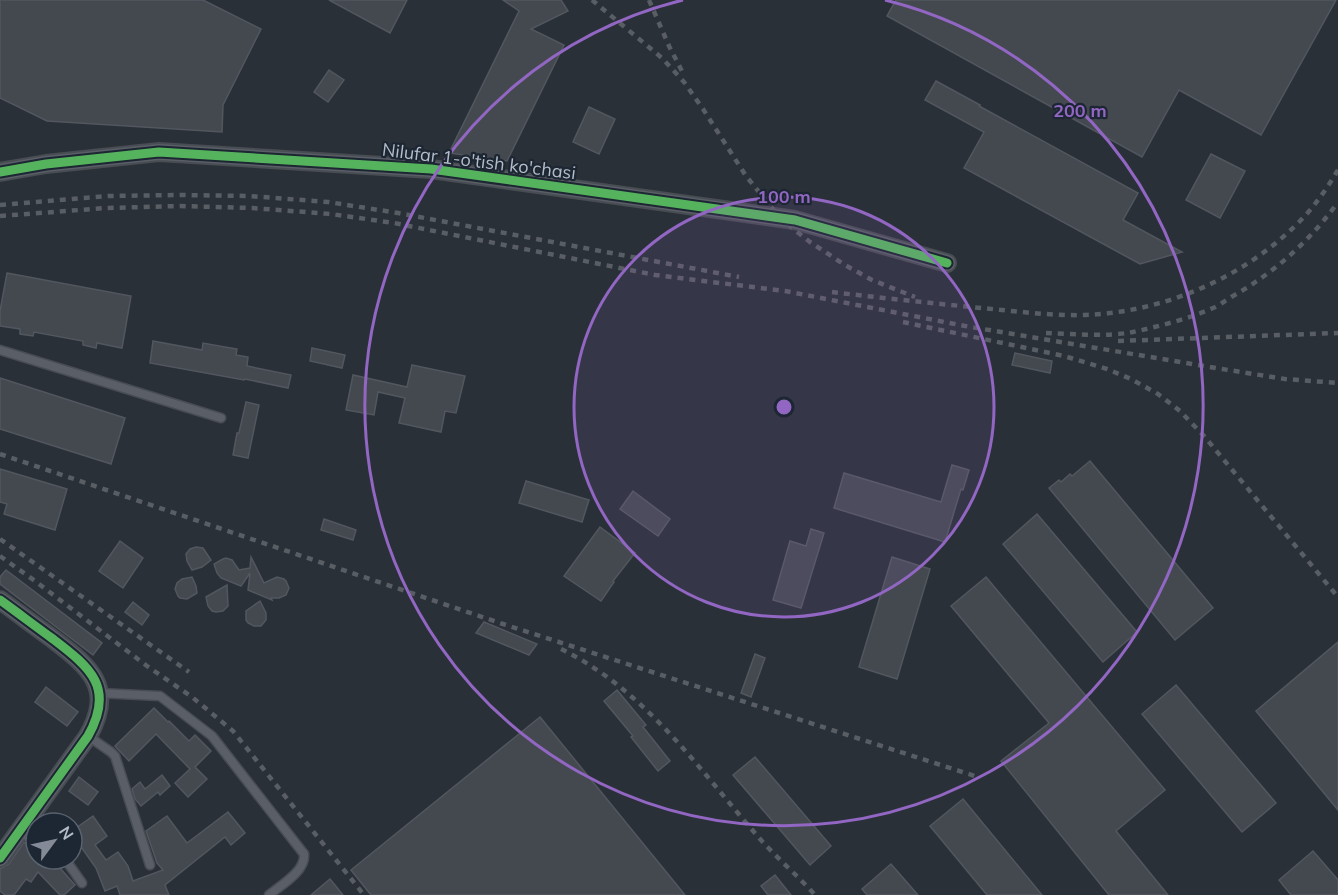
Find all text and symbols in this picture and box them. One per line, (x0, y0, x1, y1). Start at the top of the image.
text: 200 m (1053, 99, 1107, 122)
street label: Nilufar 1-o'tish ko'chasi (381, 138, 577, 184)
text: 100 m (757, 185, 811, 208)
centre of rings (774, 397, 794, 417)
north arrow (24, 811, 84, 871)
text: N (55, 822, 78, 843)

